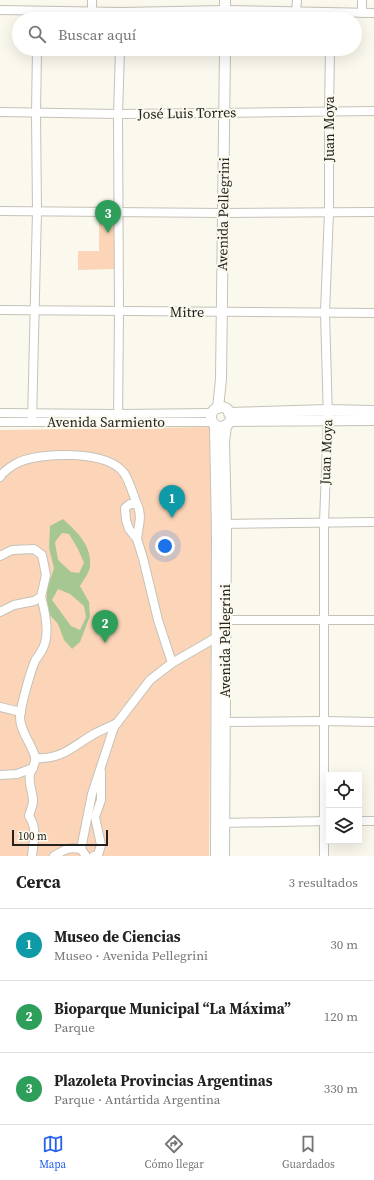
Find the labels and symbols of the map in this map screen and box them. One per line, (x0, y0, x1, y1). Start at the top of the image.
street label: Juan Moya (319, 95, 339, 163)
street label: José Luis Torres (137, 102, 236, 124)
street label: Avenida Pellegrini (212, 157, 234, 271)
pin: 3 (95, 200, 121, 233)
street label: Mitre (170, 302, 204, 322)
street label: Avenida Sarmiento (47, 412, 165, 432)
street label: Juan Moya (315, 418, 337, 486)
pin: 1 (159, 485, 185, 518)
your location (155, 536, 175, 556)
street label: Avenida Pellegrini (215, 584, 235, 698)
pin: 2 (92, 610, 118, 643)
scale bar (12, 828, 108, 847)

